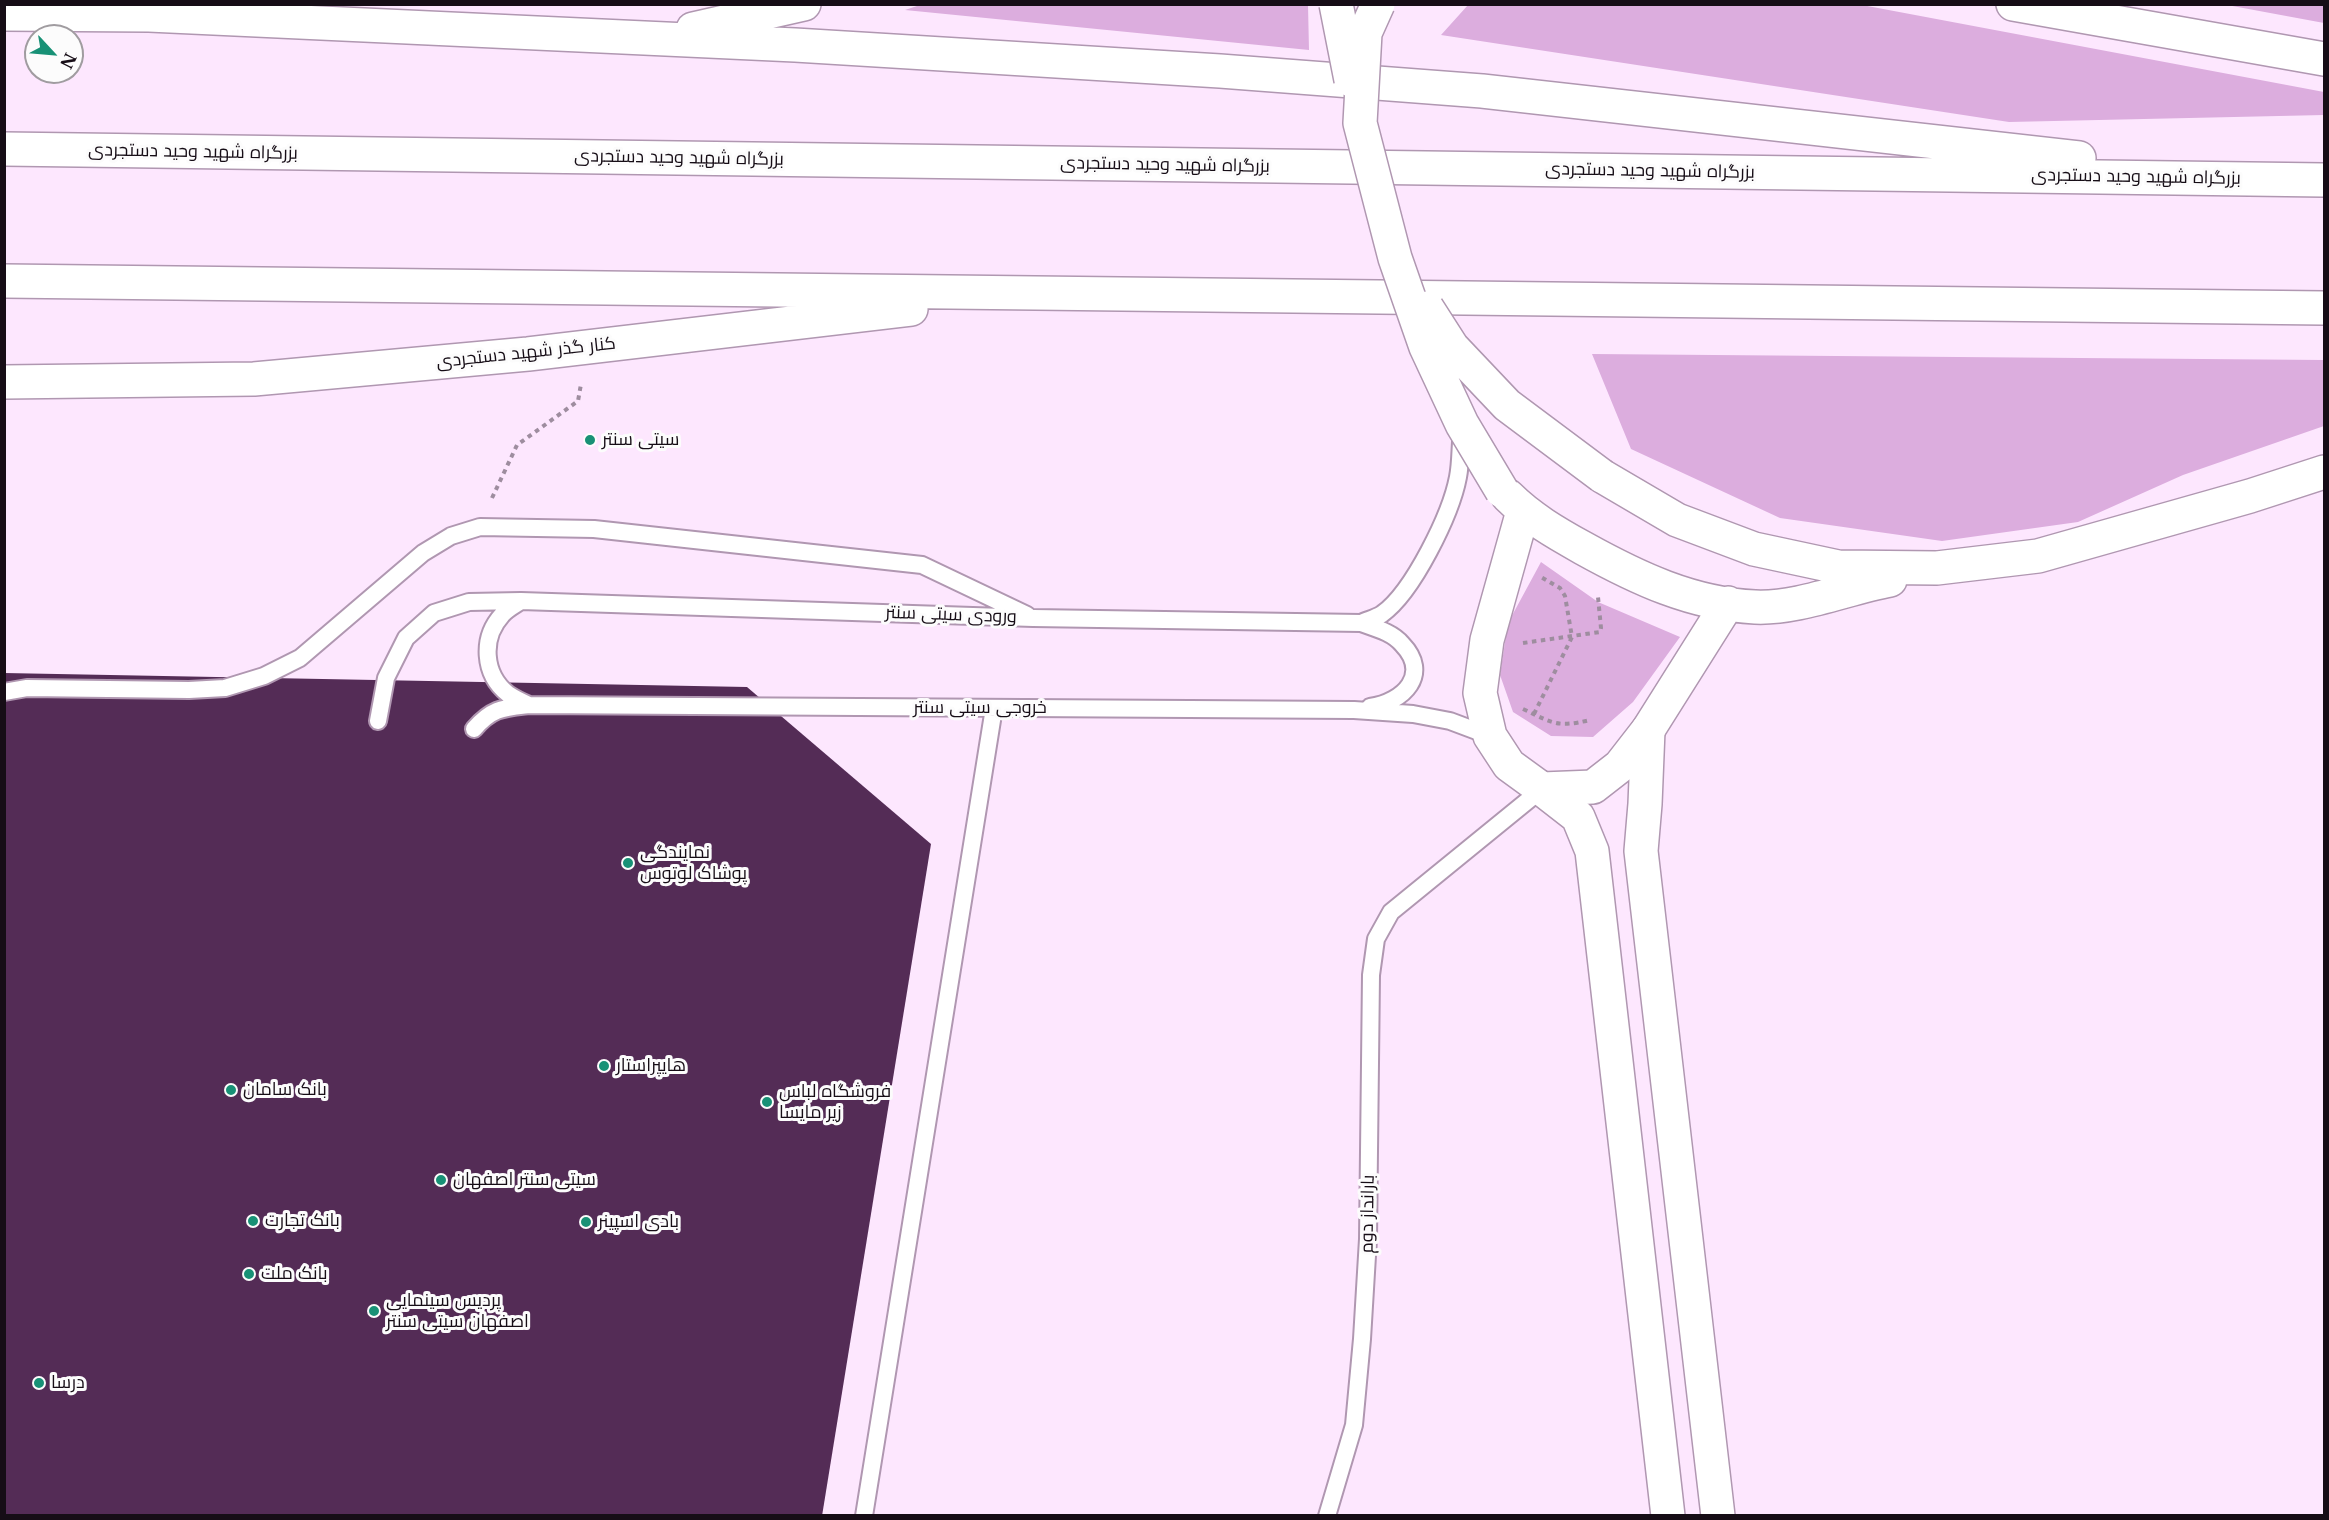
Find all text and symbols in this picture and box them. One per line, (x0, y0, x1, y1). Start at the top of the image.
north arrow (24, 24, 84, 84)
text: N (56, 50, 81, 72)
street label: بزرگراه شهید وحید دستجردی (88, 139, 298, 165)
street label: بزرگراه شهید وحید دستجردی (574, 145, 784, 171)
street label: بزرگراه شهید وحید دستجردی (1060, 152, 1270, 178)
street label: بزرگراه شهید وحید دستجردی (1545, 158, 1755, 184)
street label: بزرگراه شهید وحید دستجردی (2031, 164, 2241, 190)
street label: کنار گذر شهید دستجردی (435, 333, 617, 373)
place label: سیتی سنتر (602, 429, 679, 451)
marker: سیتی سنتر (583, 433, 597, 447)
street label: ورودی سیتی سنتر (885, 602, 1017, 628)
street label: خروجی سیتی سنتر (913, 697, 1047, 719)
place label: نمایندگی پوشاک لوتوس (640, 842, 747, 884)
marker: نمایندگی پوشاک لوتوس (621, 856, 635, 870)
place label: هایپراستار (616, 1055, 686, 1077)
marker: هایپراستار (597, 1059, 611, 1073)
place label: بانک سامان (243, 1079, 327, 1101)
place label: فروشگاه لباس زیر مایسا (779, 1081, 891, 1124)
marker: بانک سامان (224, 1083, 238, 1097)
marker: فروشگاه لباس زیر مایسا (760, 1095, 774, 1109)
place label: سیتی سنتر اصفهان (453, 1169, 596, 1191)
marker: سیتی سنتر اصفهان (434, 1173, 448, 1187)
street label: بارانداز دوم (1357, 1174, 1379, 1254)
place label: بانک تجارت (265, 1210, 340, 1232)
place label: بادی اسپینر (598, 1211, 679, 1233)
marker: بانک تجارت (246, 1214, 260, 1228)
marker: بادی اسپینر (579, 1215, 593, 1229)
place label: بانک ملت (261, 1263, 328, 1285)
marker: بانک ملت (242, 1267, 256, 1281)
place label: پردیس سینمایی اصفهان سیتی سنتر (386, 1290, 529, 1332)
marker: پردیس سینمایی اصفهان سیتی سنتر (367, 1304, 381, 1318)
place label: درسا (51, 1372, 85, 1394)
marker: درسا (32, 1376, 46, 1390)

